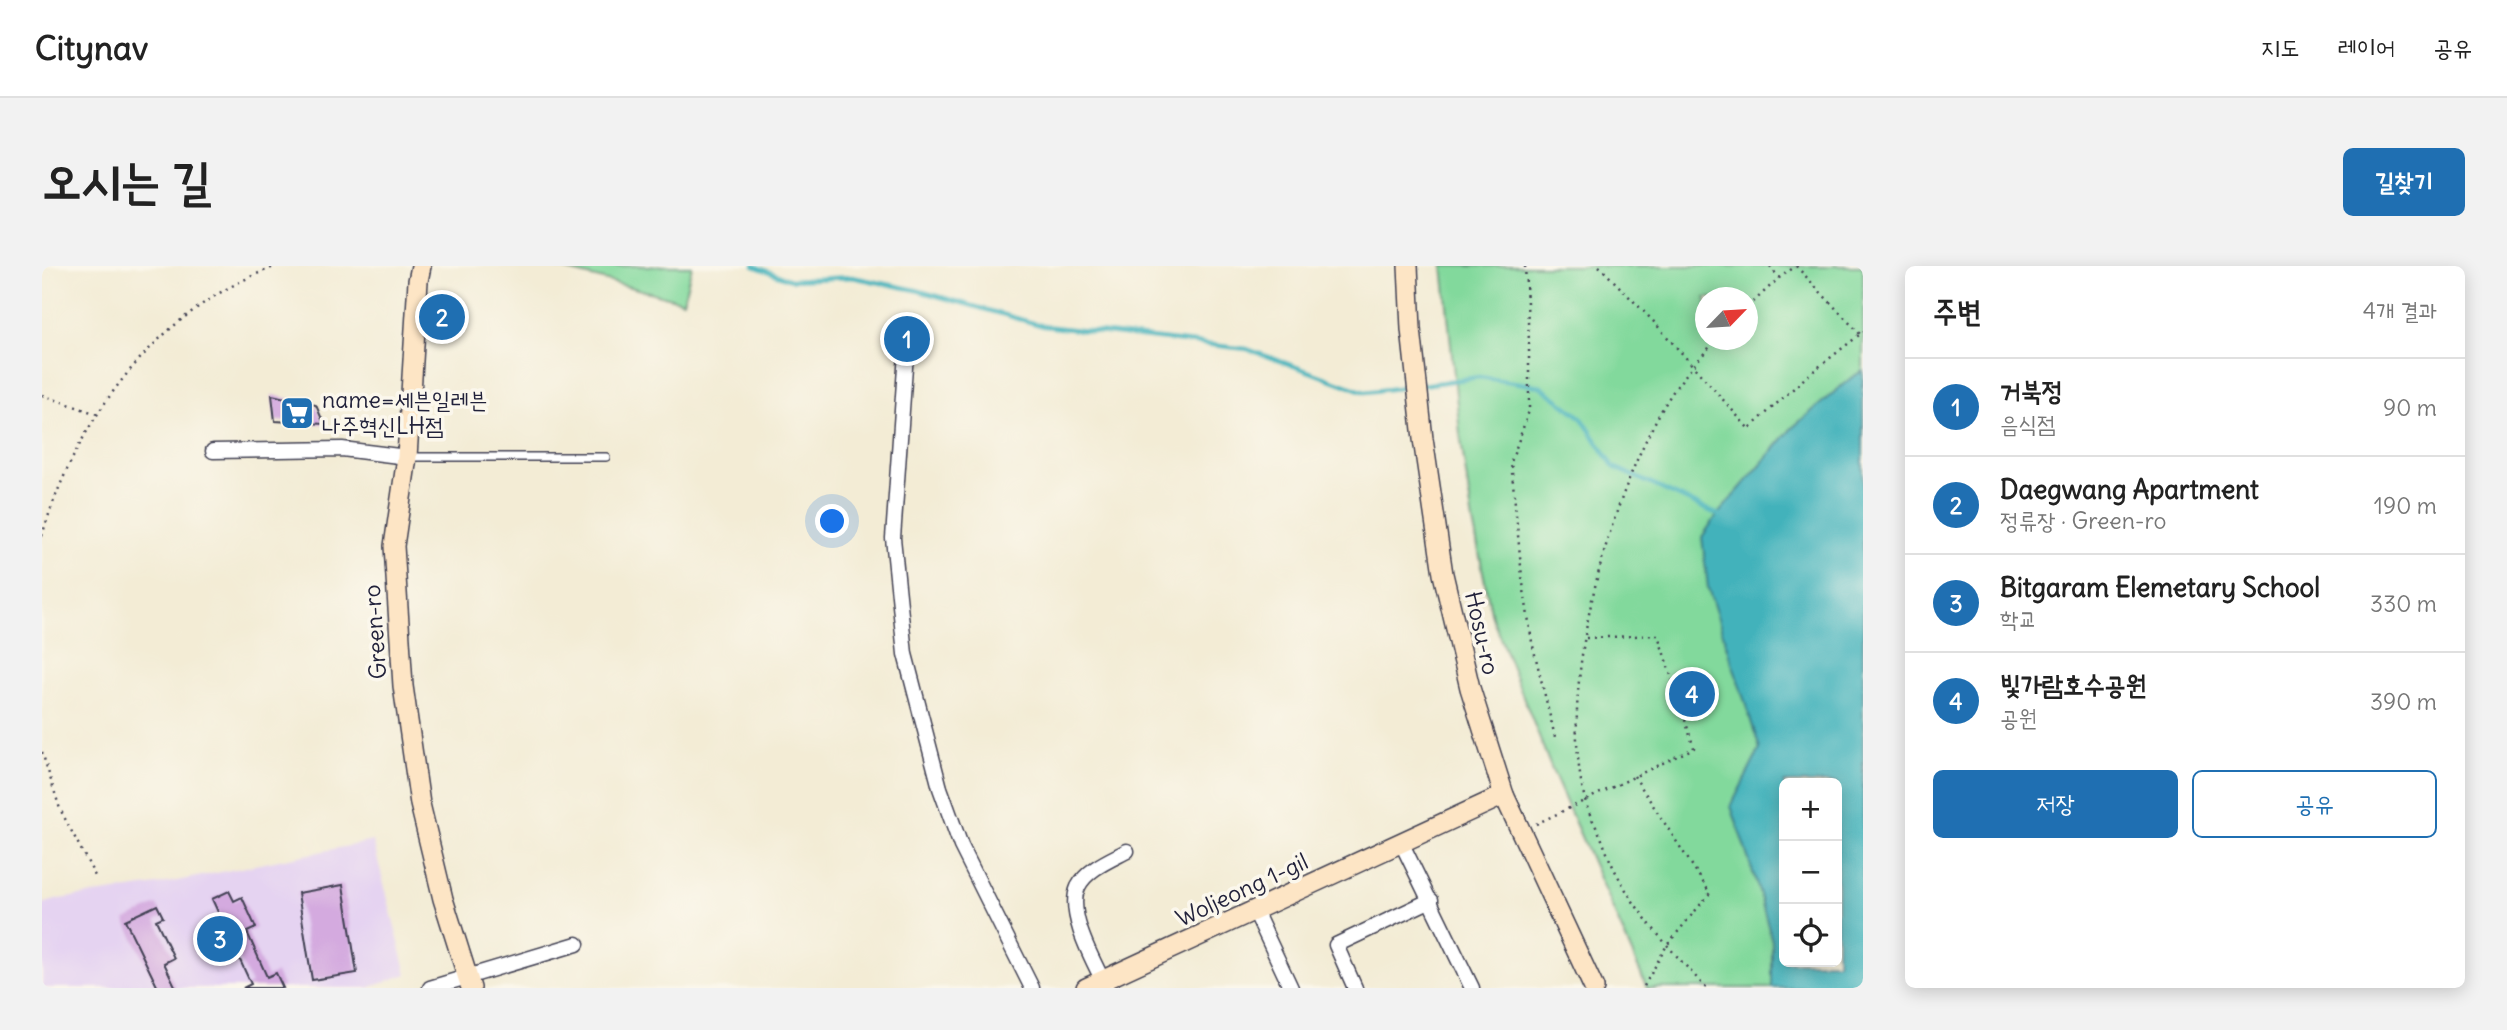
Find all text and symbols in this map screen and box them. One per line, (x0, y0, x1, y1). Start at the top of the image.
text: Citynav (35, 27, 148, 69)
text: 지도 (2261, 32, 2299, 62)
text: 레이어 (2337, 32, 2395, 62)
text: 공유 (2433, 32, 2472, 62)
button: 길찾기 (2343, 148, 2465, 216)
text: 오시는 길 (42, 150, 211, 211)
north arrow (1695, 287, 1758, 350)
pin: 2 (419, 291, 465, 343)
text: 주변 (1933, 292, 1981, 330)
text: 4개 결과 (2363, 296, 2437, 325)
pin: 1 (884, 313, 930, 365)
text: 거북정 (2000, 374, 2063, 407)
place label: name=세븐일레븐 나주혁신LH점 (322, 385, 487, 440)
text: 1 (1951, 393, 1961, 422)
text: 90 m (2383, 393, 2437, 422)
supermarket icon: name=세븐일레븐 나주혁신LH점 (278, 394, 316, 432)
text: 음식점 (2000, 409, 2056, 438)
text: Daegwang Apartment (2000, 473, 2259, 506)
text: 2 (1950, 491, 1962, 520)
text: 190 m (2374, 491, 2437, 520)
your location (815, 504, 849, 538)
text: 정류장 · Green-ro (2000, 506, 2167, 535)
text: Bitgaram Elemetary School (2000, 571, 2320, 604)
street label: Green-ro (357, 584, 392, 680)
street label: Hosu-ro (1459, 588, 1506, 677)
text: 3 (1949, 589, 1963, 618)
text: 330 m (2370, 589, 2437, 618)
text: 학교 (2000, 604, 2037, 633)
pin: 4 (1669, 668, 1715, 720)
text: 빛가람호수공원 (2000, 668, 2146, 701)
text: 4 (1949, 687, 1963, 716)
text: 390 m (2370, 687, 2437, 716)
text: 공원 (2000, 703, 2037, 732)
button: 저장 (1933, 770, 2178, 838)
button: 공유 (2192, 770, 2437, 838)
map controls (1779, 778, 1842, 967)
button: + (1779, 778, 1842, 841)
button: − (1779, 841, 1842, 904)
street label: Woljeong 1-gil (1171, 846, 1312, 933)
button: locate (1779, 904, 1842, 967)
pin: 3 (197, 913, 243, 965)

